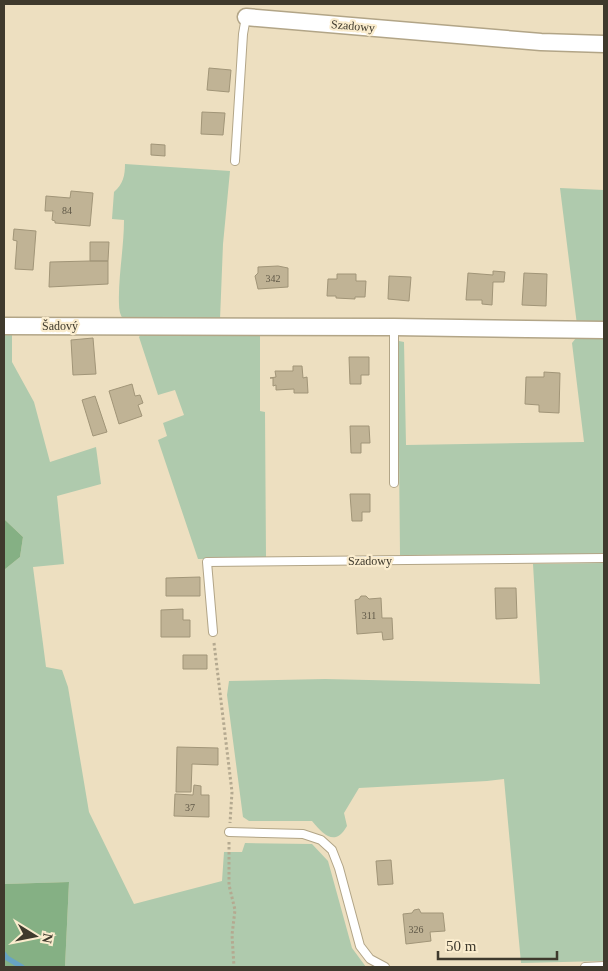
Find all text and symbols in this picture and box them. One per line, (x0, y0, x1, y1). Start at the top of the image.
street label: Szadowy (330, 17, 376, 35)
house number: 84 (62, 205, 72, 216)
house number: 342 (266, 273, 281, 284)
street label: Šadový (42, 319, 78, 333)
street label: Szadowy (348, 554, 392, 568)
house number: 311 (362, 610, 376, 621)
house number: 37 (185, 802, 195, 813)
north arrow (10, 911, 60, 961)
house number: 326 (409, 924, 424, 935)
scale bar (438, 928, 557, 960)
text: N (39, 932, 56, 944)
text: 50 m (446, 938, 477, 954)

